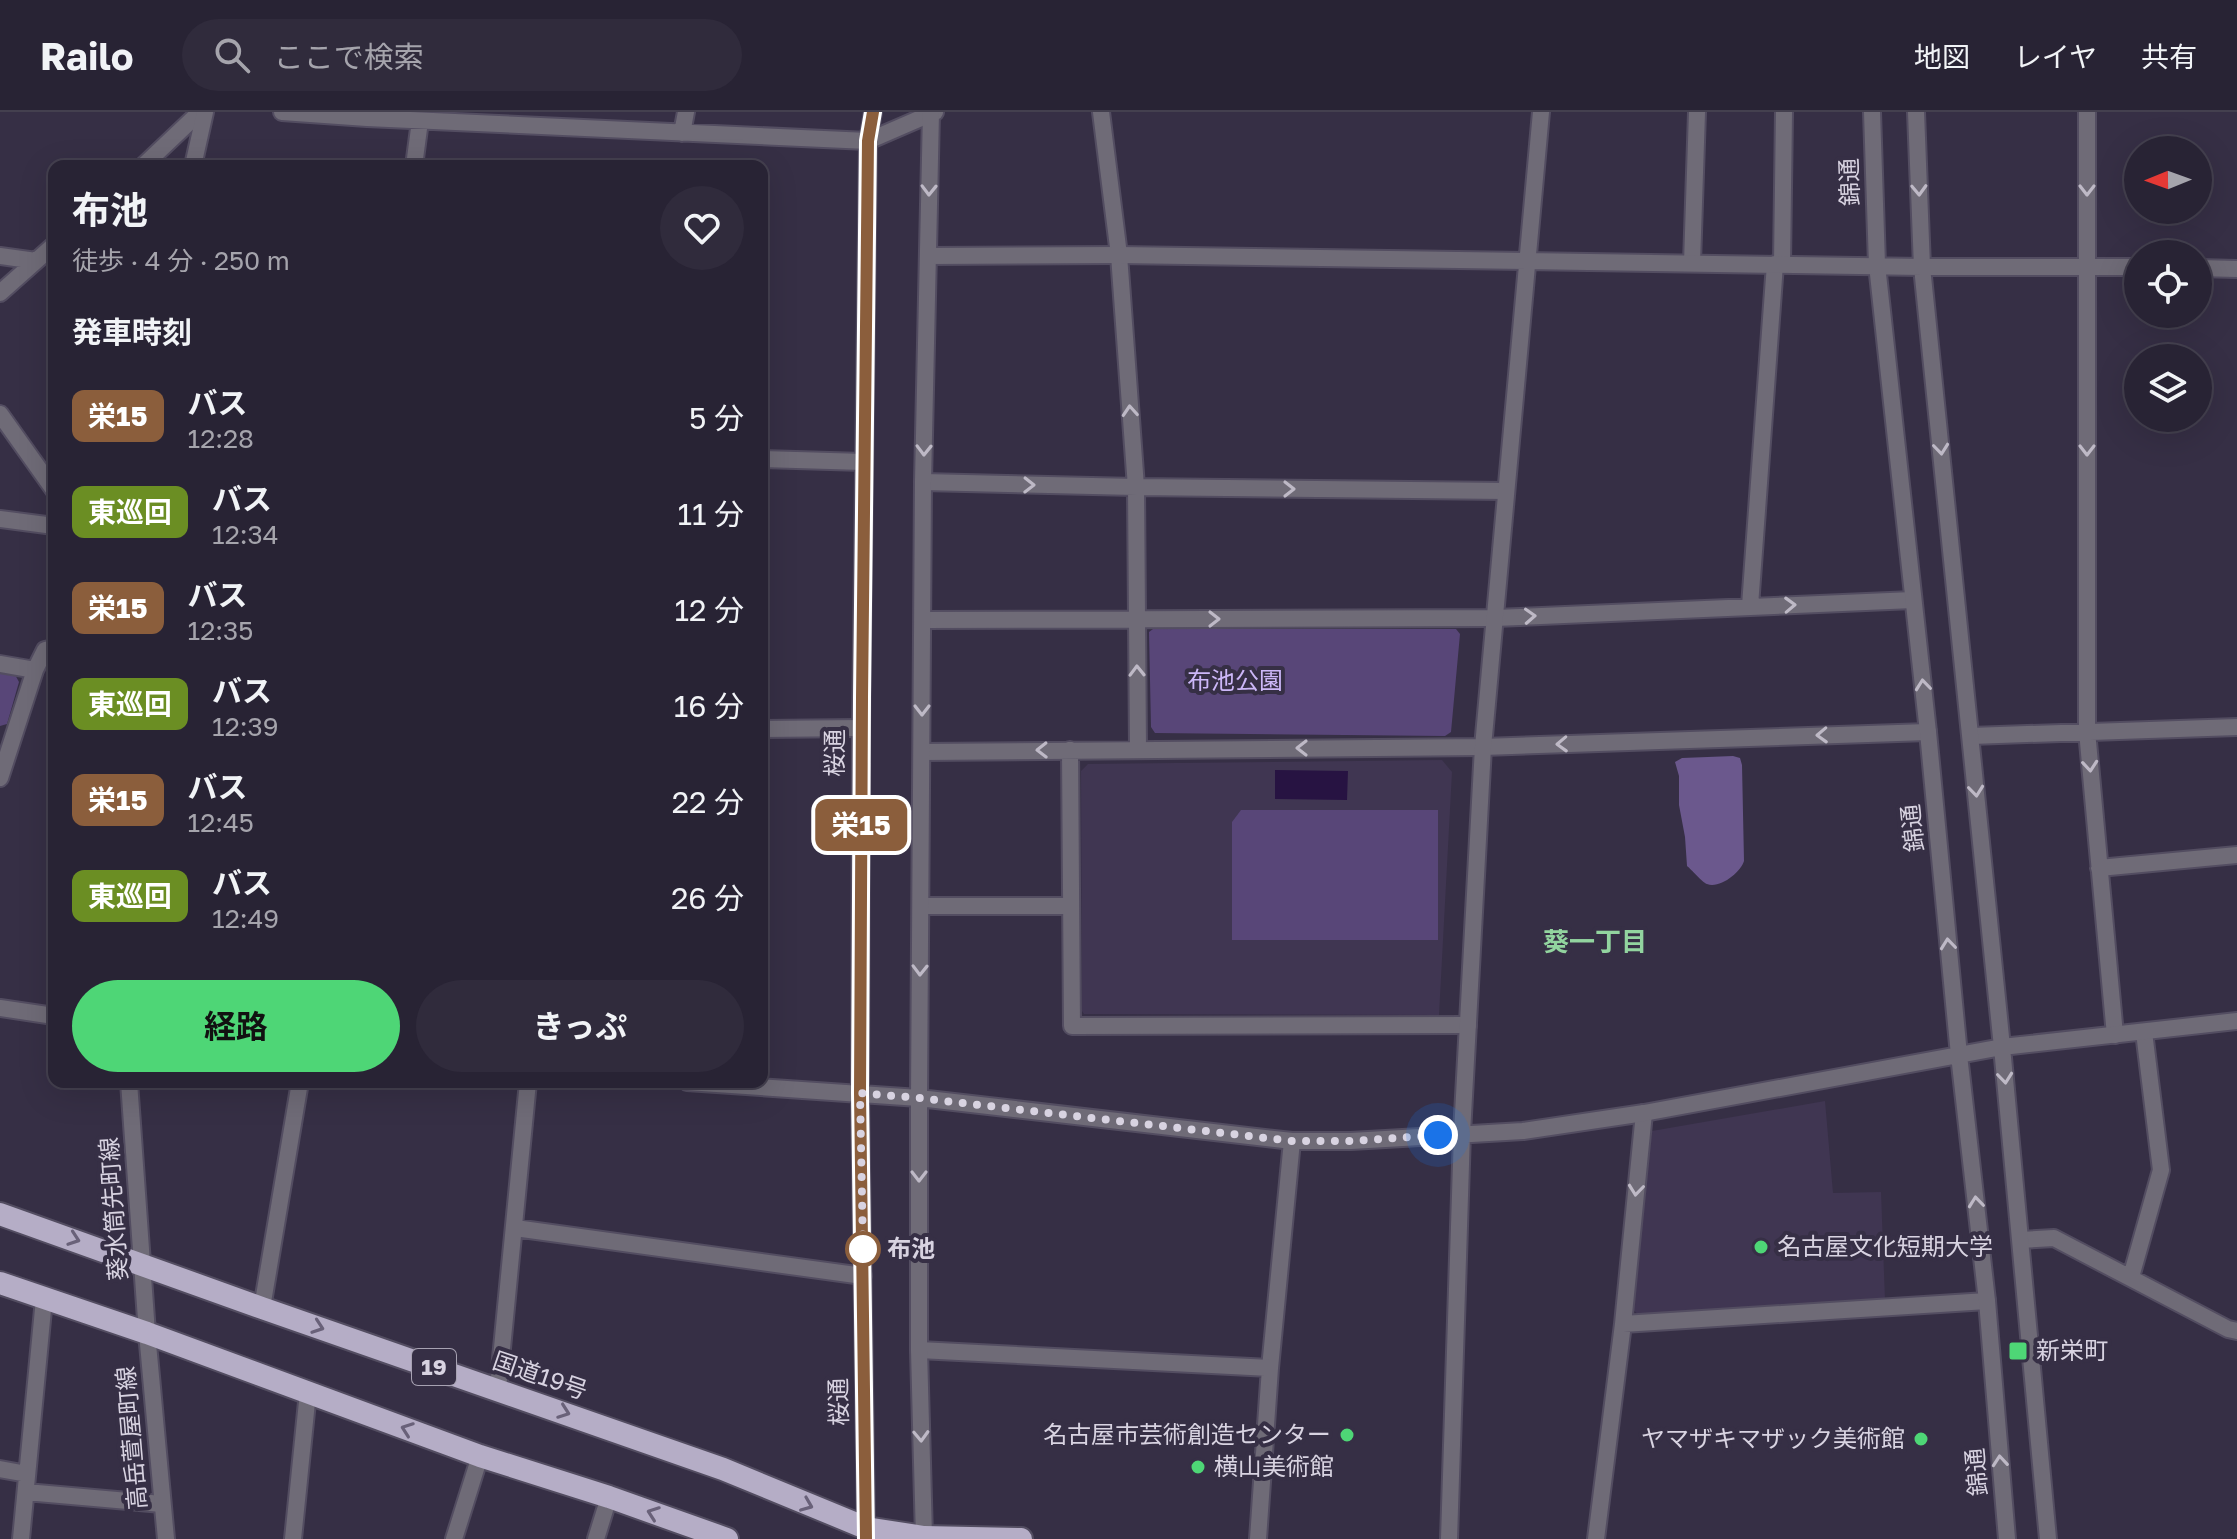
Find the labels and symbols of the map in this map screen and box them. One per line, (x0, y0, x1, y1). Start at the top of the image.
north arrow (2124, 136, 2212, 224)
street label: 錦通 (1833, 158, 1864, 207)
one-way arrow (921, 184, 938, 197)
one-way arrow (1911, 184, 1928, 197)
one-way arrow (2078, 184, 2096, 197)
one-way arrow (1122, 404, 1139, 417)
one-way arrow (1932, 443, 1949, 456)
one-way arrow (915, 444, 933, 457)
one-way arrow (2078, 444, 2096, 457)
one-way arrow (1023, 476, 1036, 493)
one-way arrow (1283, 480, 1296, 498)
one-way arrow (1784, 596, 1797, 613)
one-way arrow (1524, 608, 1537, 625)
one-way arrow (1208, 610, 1221, 628)
one-way arrow (1128, 664, 1146, 677)
park label: 布池公園 (1187, 665, 1283, 694)
one-way arrow (1914, 678, 1931, 691)
one-way arrow (913, 704, 931, 717)
one-way arrow (1815, 727, 1828, 744)
street label: 桜通 (819, 729, 848, 777)
one-way arrow (1555, 736, 1568, 753)
one-way arrow (1295, 739, 1308, 757)
one-way arrow (1035, 741, 1048, 759)
one-way arrow (2081, 760, 2098, 773)
one-way arrow (1968, 785, 1985, 798)
line badge: 栄15 (815, 799, 907, 851)
street label: 錦通 (1895, 803, 1928, 854)
district label: 葵一丁目 (1543, 926, 1647, 957)
one-way arrow (1940, 937, 1957, 950)
one-way arrow (911, 964, 929, 977)
one-way arrow (1996, 1072, 2013, 1085)
your location (1418, 1115, 1458, 1155)
street label: 葵水筒先町線 (93, 1136, 132, 1282)
one-way arrow (910, 1170, 928, 1183)
one-way arrow (1628, 1184, 1645, 1197)
one-way arrow (1968, 1196, 1985, 1209)
one-way arrow (66, 1230, 80, 1246)
place label: 名古屋文化短期大学 (1777, 1231, 1993, 1260)
marker: 布池 (846, 1232, 880, 1266)
place label: 布池 (887, 1233, 935, 1262)
marker: 名古屋文化短期大学 (1752, 1238, 1770, 1256)
one-way arrow (311, 1318, 325, 1334)
place label: 新栄町 (2036, 1335, 2108, 1364)
marker: 新栄町 (2007, 1340, 2029, 1362)
street label: 国道19号 (489, 1345, 592, 1404)
road number: 19 (412, 1349, 456, 1385)
street label: 高岳萱屋町線 (110, 1365, 151, 1511)
street label: 桜通 (823, 1378, 852, 1426)
one-way arrow (556, 1403, 570, 1419)
place label: 名古屋市芸術創造センター (1043, 1419, 1331, 1448)
one-way arrow (401, 1422, 415, 1439)
place label: ヤマザキマザック美術館 (1641, 1423, 1905, 1452)
marker: 名古屋市芸術創造センター (1338, 1426, 1356, 1444)
one-way arrow (912, 1430, 930, 1443)
marker: ヤマザキマザック美術館 (1912, 1430, 1930, 1448)
street label: 錦通 (1959, 1447, 1992, 1497)
place label: 横山美術館 (1214, 1451, 1334, 1480)
one-way arrow (1992, 1454, 2009, 1467)
marker: 横山美術館 (1189, 1458, 1207, 1476)
one-way arrow (799, 1495, 813, 1512)
one-way arrow (647, 1506, 661, 1522)

